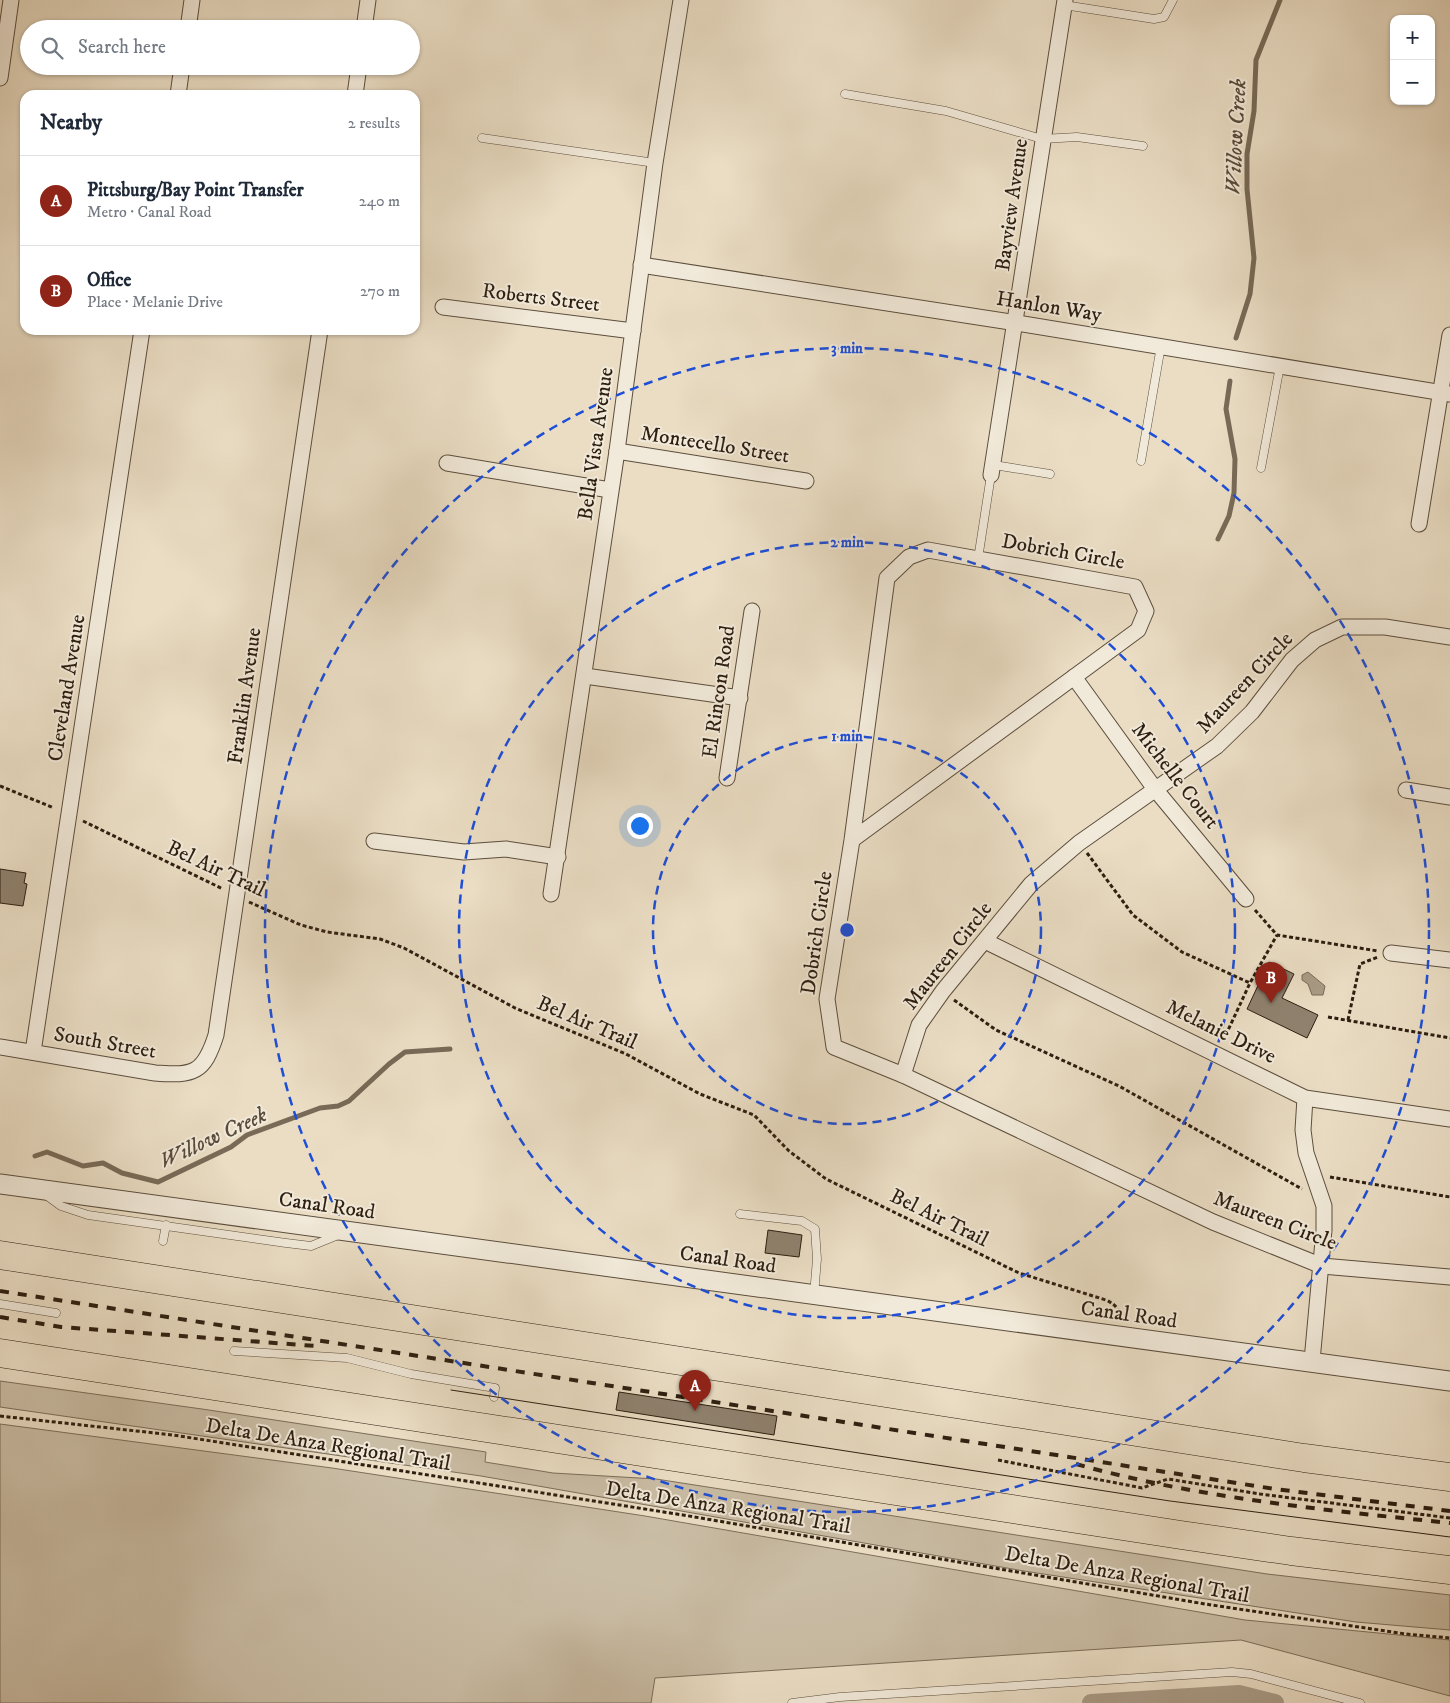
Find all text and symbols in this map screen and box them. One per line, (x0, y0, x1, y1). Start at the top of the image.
map controls (1390, 15, 1435, 105)
button: + (1390, 15, 1435, 60)
search box (20, 20, 420, 75)
icon: search (38, 34, 66, 62)
text: Search here (78, 36, 166, 59)
button: − (1390, 60, 1435, 105)
water label: Willow Creek (1219, 78, 1253, 196)
text: Nearby (40, 110, 102, 136)
text: 2 results (348, 113, 400, 133)
street label: Bayview Avenue (990, 137, 1034, 273)
text: Pittsburg/Bay Point Transfer (87, 179, 304, 202)
text: A (51, 191, 61, 211)
text: 240 m (359, 191, 400, 211)
text: Metro · Canal Road (87, 202, 212, 222)
text: Office (87, 269, 131, 292)
street label: Roberts Street (481, 278, 602, 318)
text: B (51, 281, 61, 301)
text: 270 m (360, 281, 400, 301)
street label: Hanlon Way (995, 286, 1105, 328)
text: Place · Melanie Drive (87, 292, 223, 312)
text: 3 min (831, 339, 863, 358)
street label: Bella Vista Avenue (572, 366, 620, 522)
street label: Montecello Street (639, 420, 791, 470)
street label: Dobrich Circle (999, 528, 1127, 576)
text: 2 min (830, 533, 864, 552)
street label: Cleveland Avenue (43, 612, 91, 763)
street label: El Rincon Road (697, 623, 741, 760)
street label: Franklin Avenue (223, 626, 267, 766)
street label: Maureen Circle (1191, 626, 1299, 739)
street label: Michelle Court (1125, 718, 1225, 835)
text: 1 min (831, 727, 863, 746)
your location (627, 813, 653, 839)
street label: Bel Air Trail (162, 835, 270, 903)
street label: Dobrich Circle (795, 869, 839, 996)
street label: Maureen Circle (898, 897, 998, 1015)
centre of rings (838, 921, 856, 939)
pin: B (1255, 962, 1287, 1003)
street label: Bel Air Trail (533, 990, 642, 1056)
street label: Melanie Drive (1162, 994, 1281, 1070)
street label: South Street (52, 1021, 158, 1065)
water label: Willow Creek (155, 1101, 272, 1175)
street label: Bel Air Trail (886, 1183, 993, 1253)
street label: Canal Road (277, 1186, 377, 1226)
street label: Maureen Circle (1210, 1186, 1341, 1257)
street label: Canal Road (678, 1240, 778, 1280)
street label: Canal Road (1079, 1295, 1179, 1335)
pin: A (679, 1370, 711, 1411)
street label: Delta De Anza Regional Trail (204, 1413, 453, 1477)
street label: Delta De Anza Regional Trail (604, 1476, 853, 1540)
street label: Delta De Anza Regional Trail (1003, 1541, 1252, 1609)

